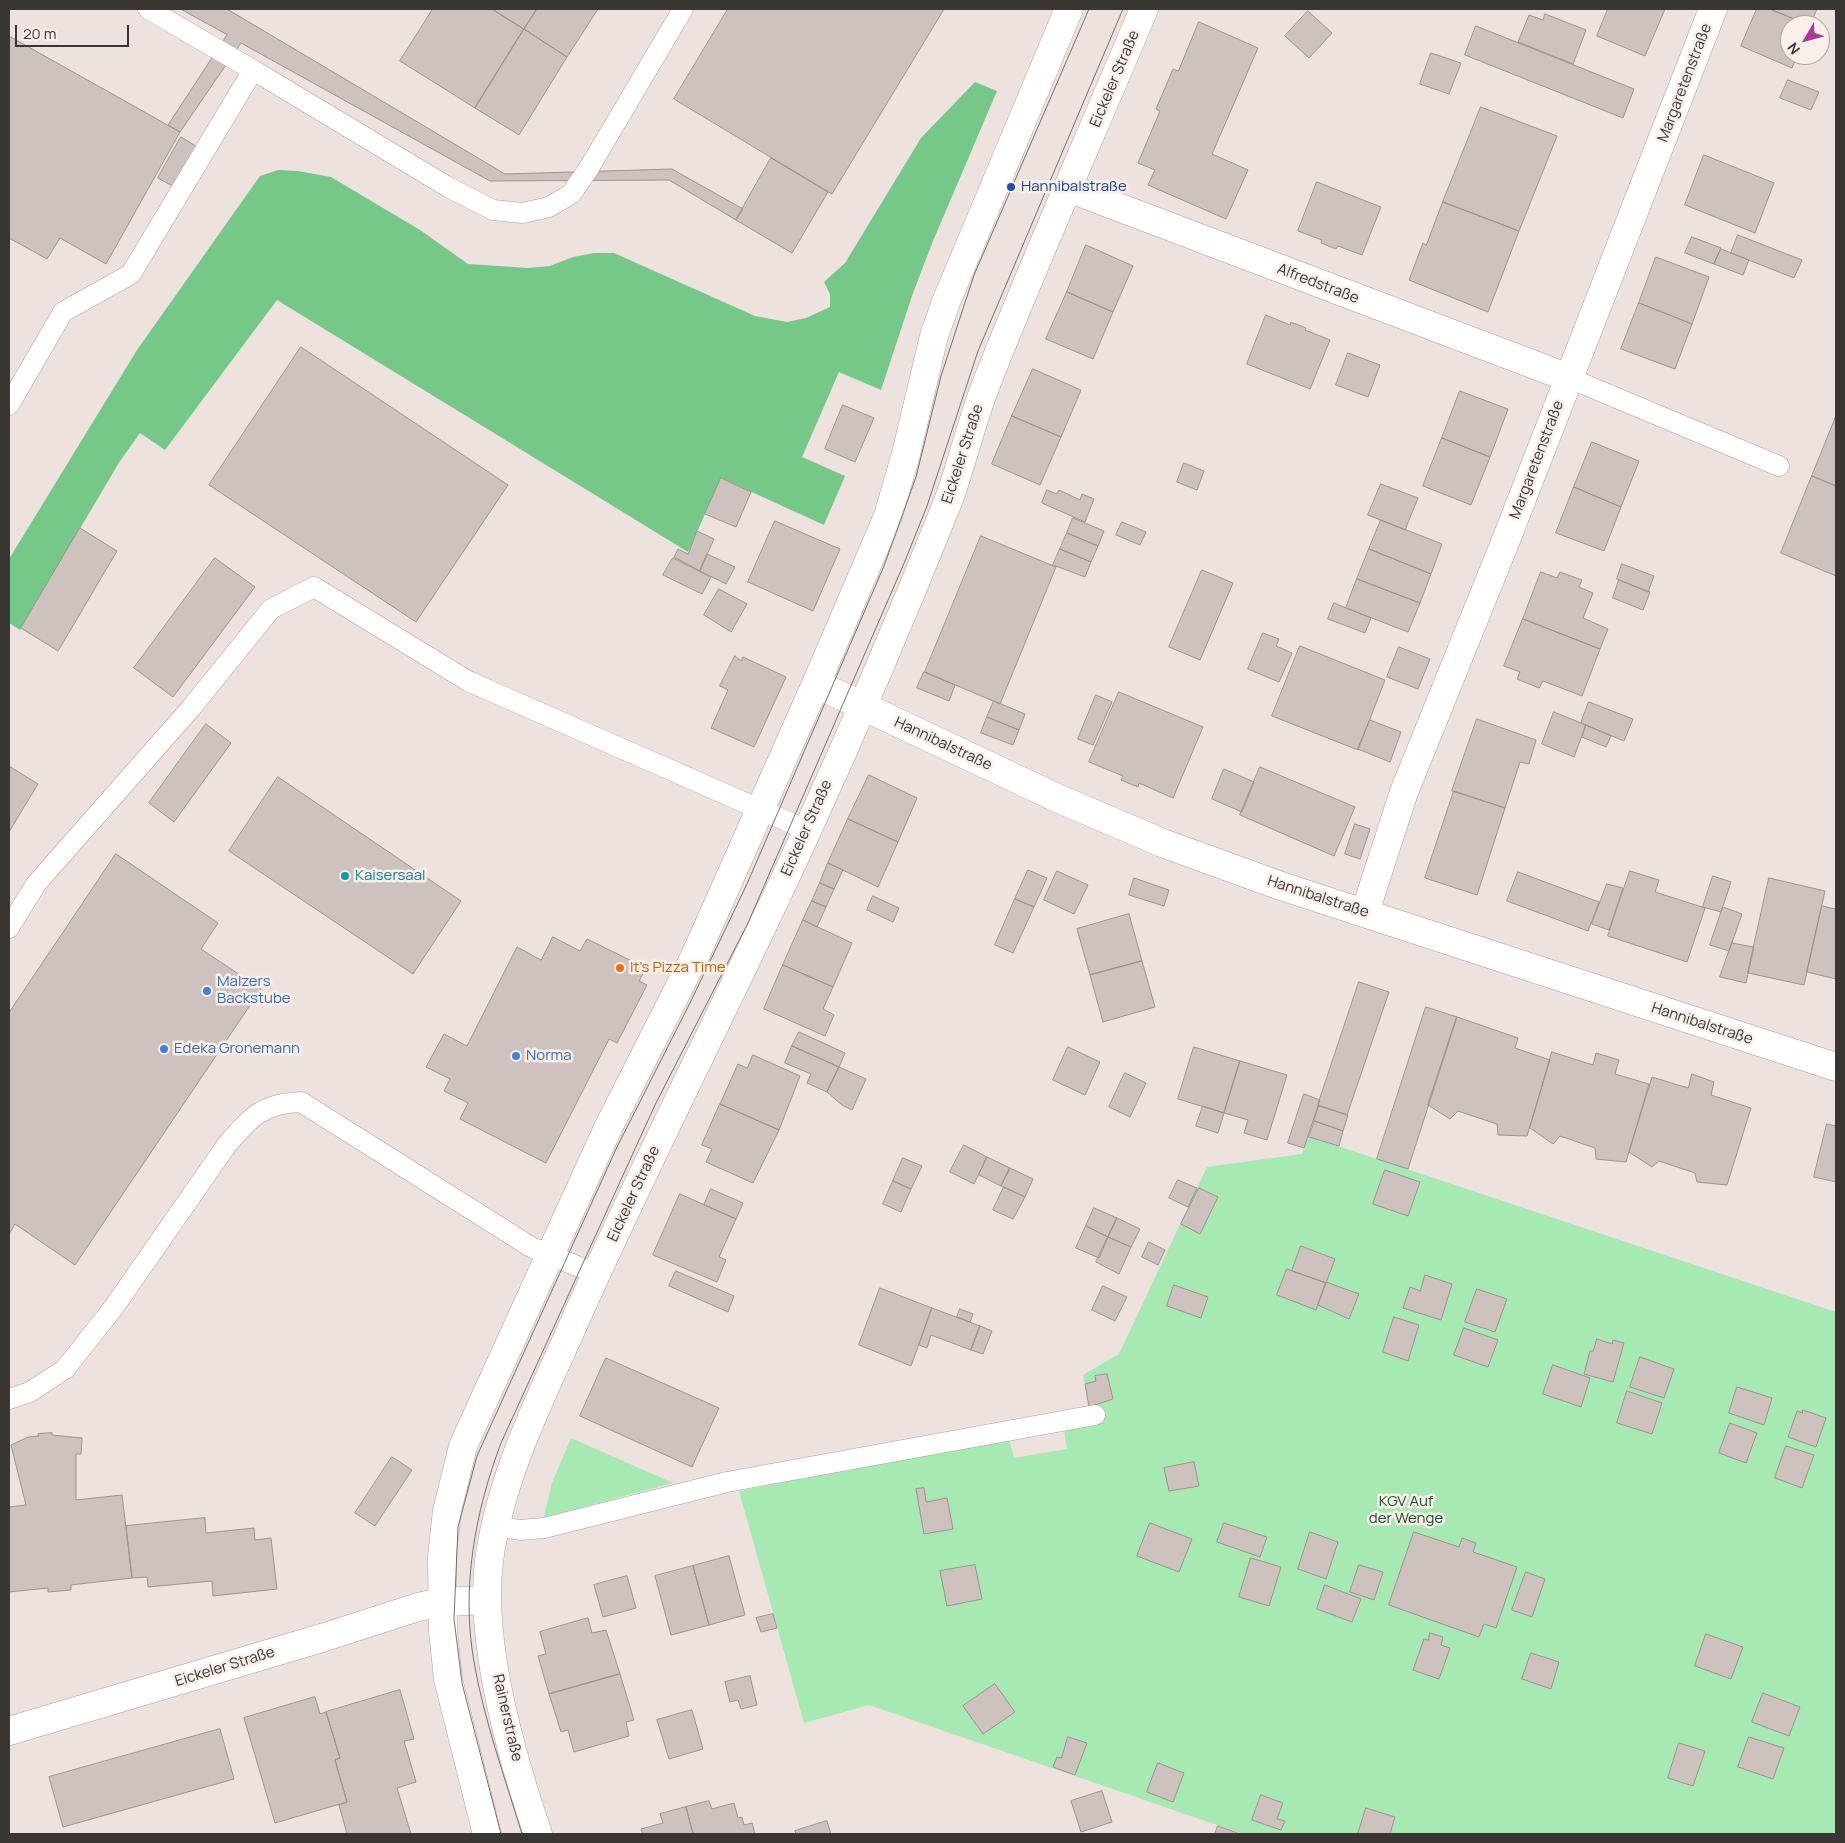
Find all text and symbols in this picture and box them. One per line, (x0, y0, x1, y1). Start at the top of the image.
scale bar (18, 15, 131, 47)
north arrow (1780, 15, 1830, 65)
street label: Margaretenstraße (1654, 21, 1716, 145)
text: 20 m (23, 23, 56, 44)
street label: Eickeler Straße (1086, 28, 1144, 130)
text: N (1783, 39, 1804, 58)
place label: Hannibalstraße (1021, 178, 1127, 196)
marker: Hannibalstraße (1005, 181, 1017, 193)
street label: Alfredstraße (1274, 260, 1362, 308)
street label: Margaretenstraße (1506, 398, 1568, 522)
street label: Eickeler Straße (938, 402, 988, 506)
street label: Hannibalstraße (891, 714, 995, 774)
street label: Eickeler Straße (778, 777, 836, 879)
place label: Kaisersaal (355, 867, 426, 885)
marker: Kaisersaal (339, 870, 351, 882)
street label: Hannibalstraße (1265, 872, 1371, 922)
place label: It's Pizza Time (630, 959, 726, 977)
marker: It's Pizza Time (614, 962, 626, 974)
place label: Malzers Backstube (217, 973, 291, 1008)
marker: Malzers Backstube (201, 985, 213, 997)
street label: Hannibalstraße (1649, 999, 1755, 1049)
place label: Edeka Gronemann (174, 1040, 300, 1058)
marker: Edeka Gronemann (158, 1043, 170, 1055)
place label: Norma (526, 1047, 572, 1065)
marker: Norma (510, 1050, 522, 1062)
street label: Eickeler Straße (604, 1143, 664, 1245)
park label: KGV Auf der Wenge (1369, 1493, 1443, 1528)
street label: Eickeler Straße (173, 1643, 277, 1691)
street label: Rainerstraße (488, 1673, 526, 1763)

